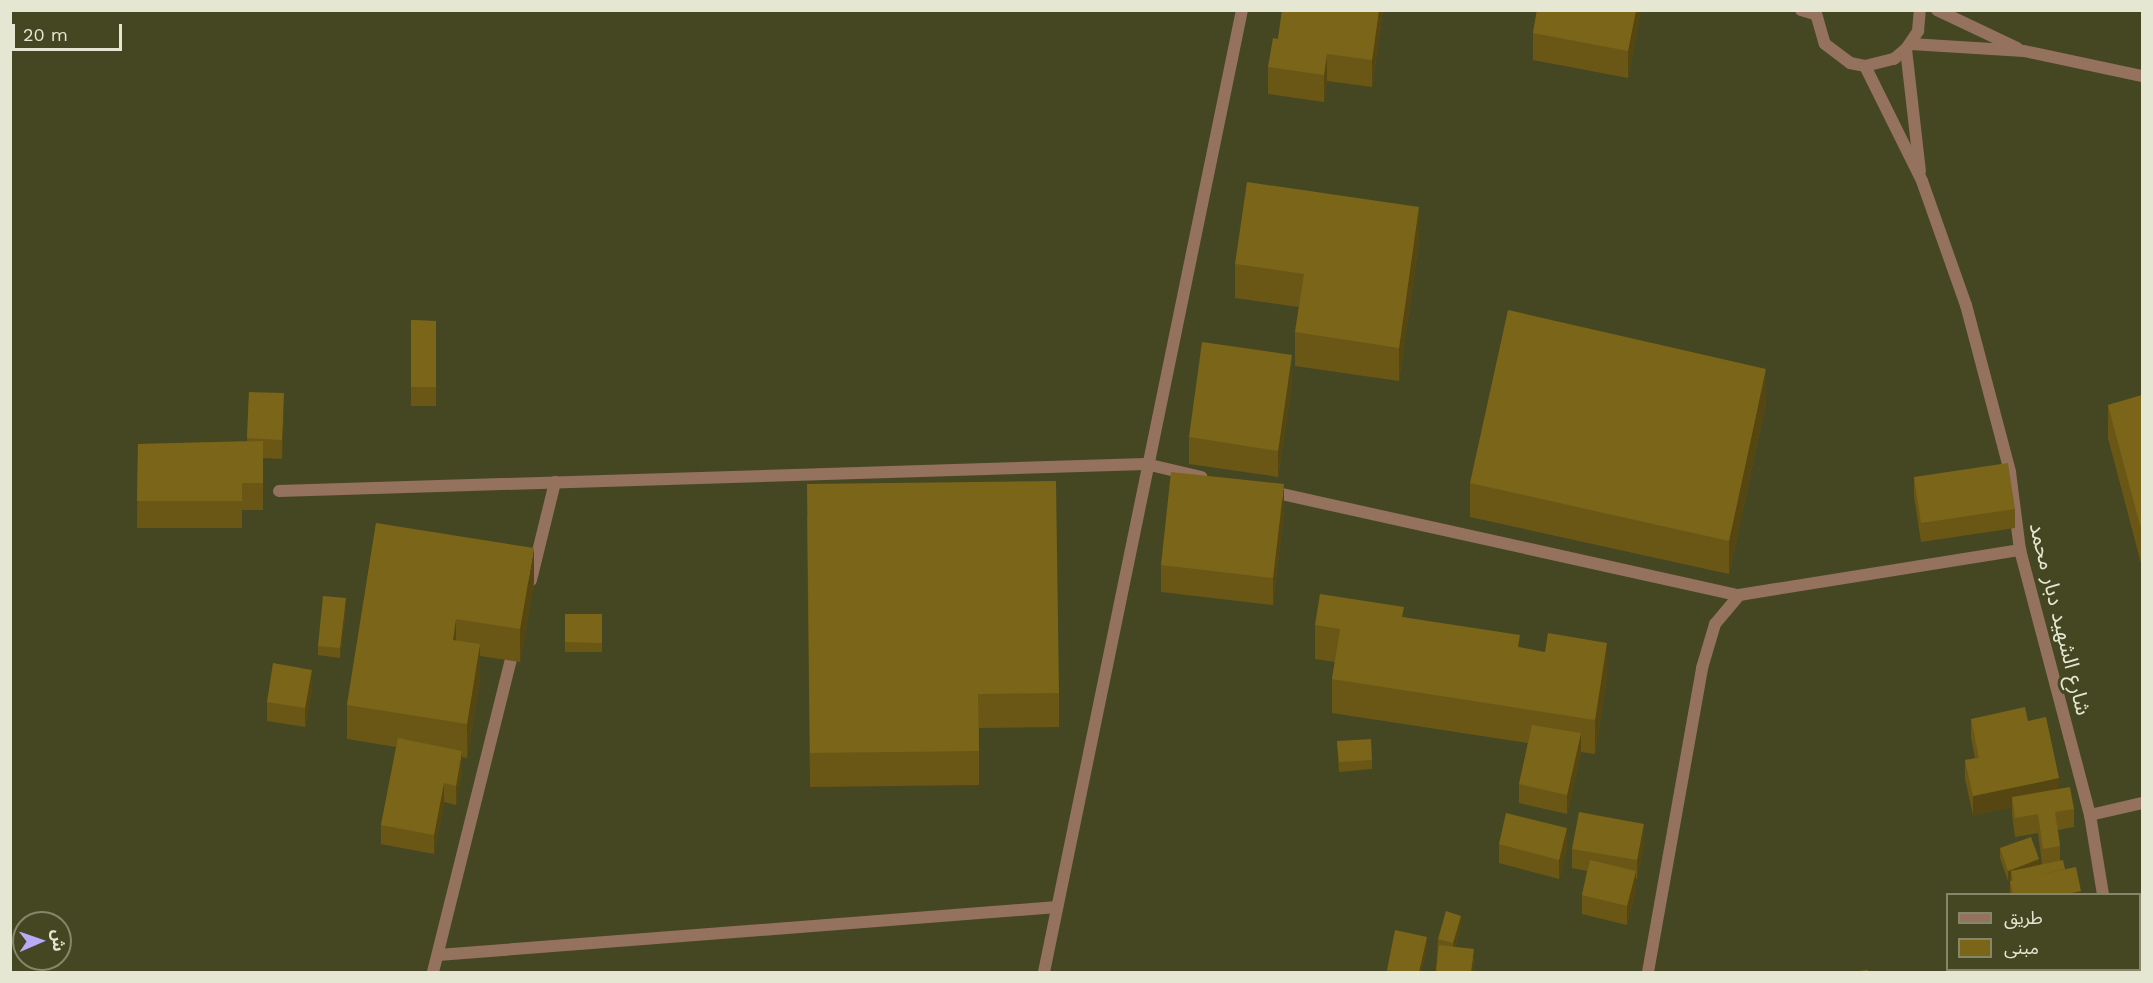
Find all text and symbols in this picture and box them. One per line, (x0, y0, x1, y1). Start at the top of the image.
scale bar (15, 12, 124, 50)
text: 20 m (23, 24, 68, 45)
street label: شارع الشهيد دبار محمد (2024, 520, 2096, 718)
legend (1946, 893, 2141, 971)
text: طريق (2004, 907, 2043, 928)
north arrow (12, 911, 72, 971)
text: ش (49, 929, 68, 952)
text: مبنى (2004, 937, 2039, 958)

